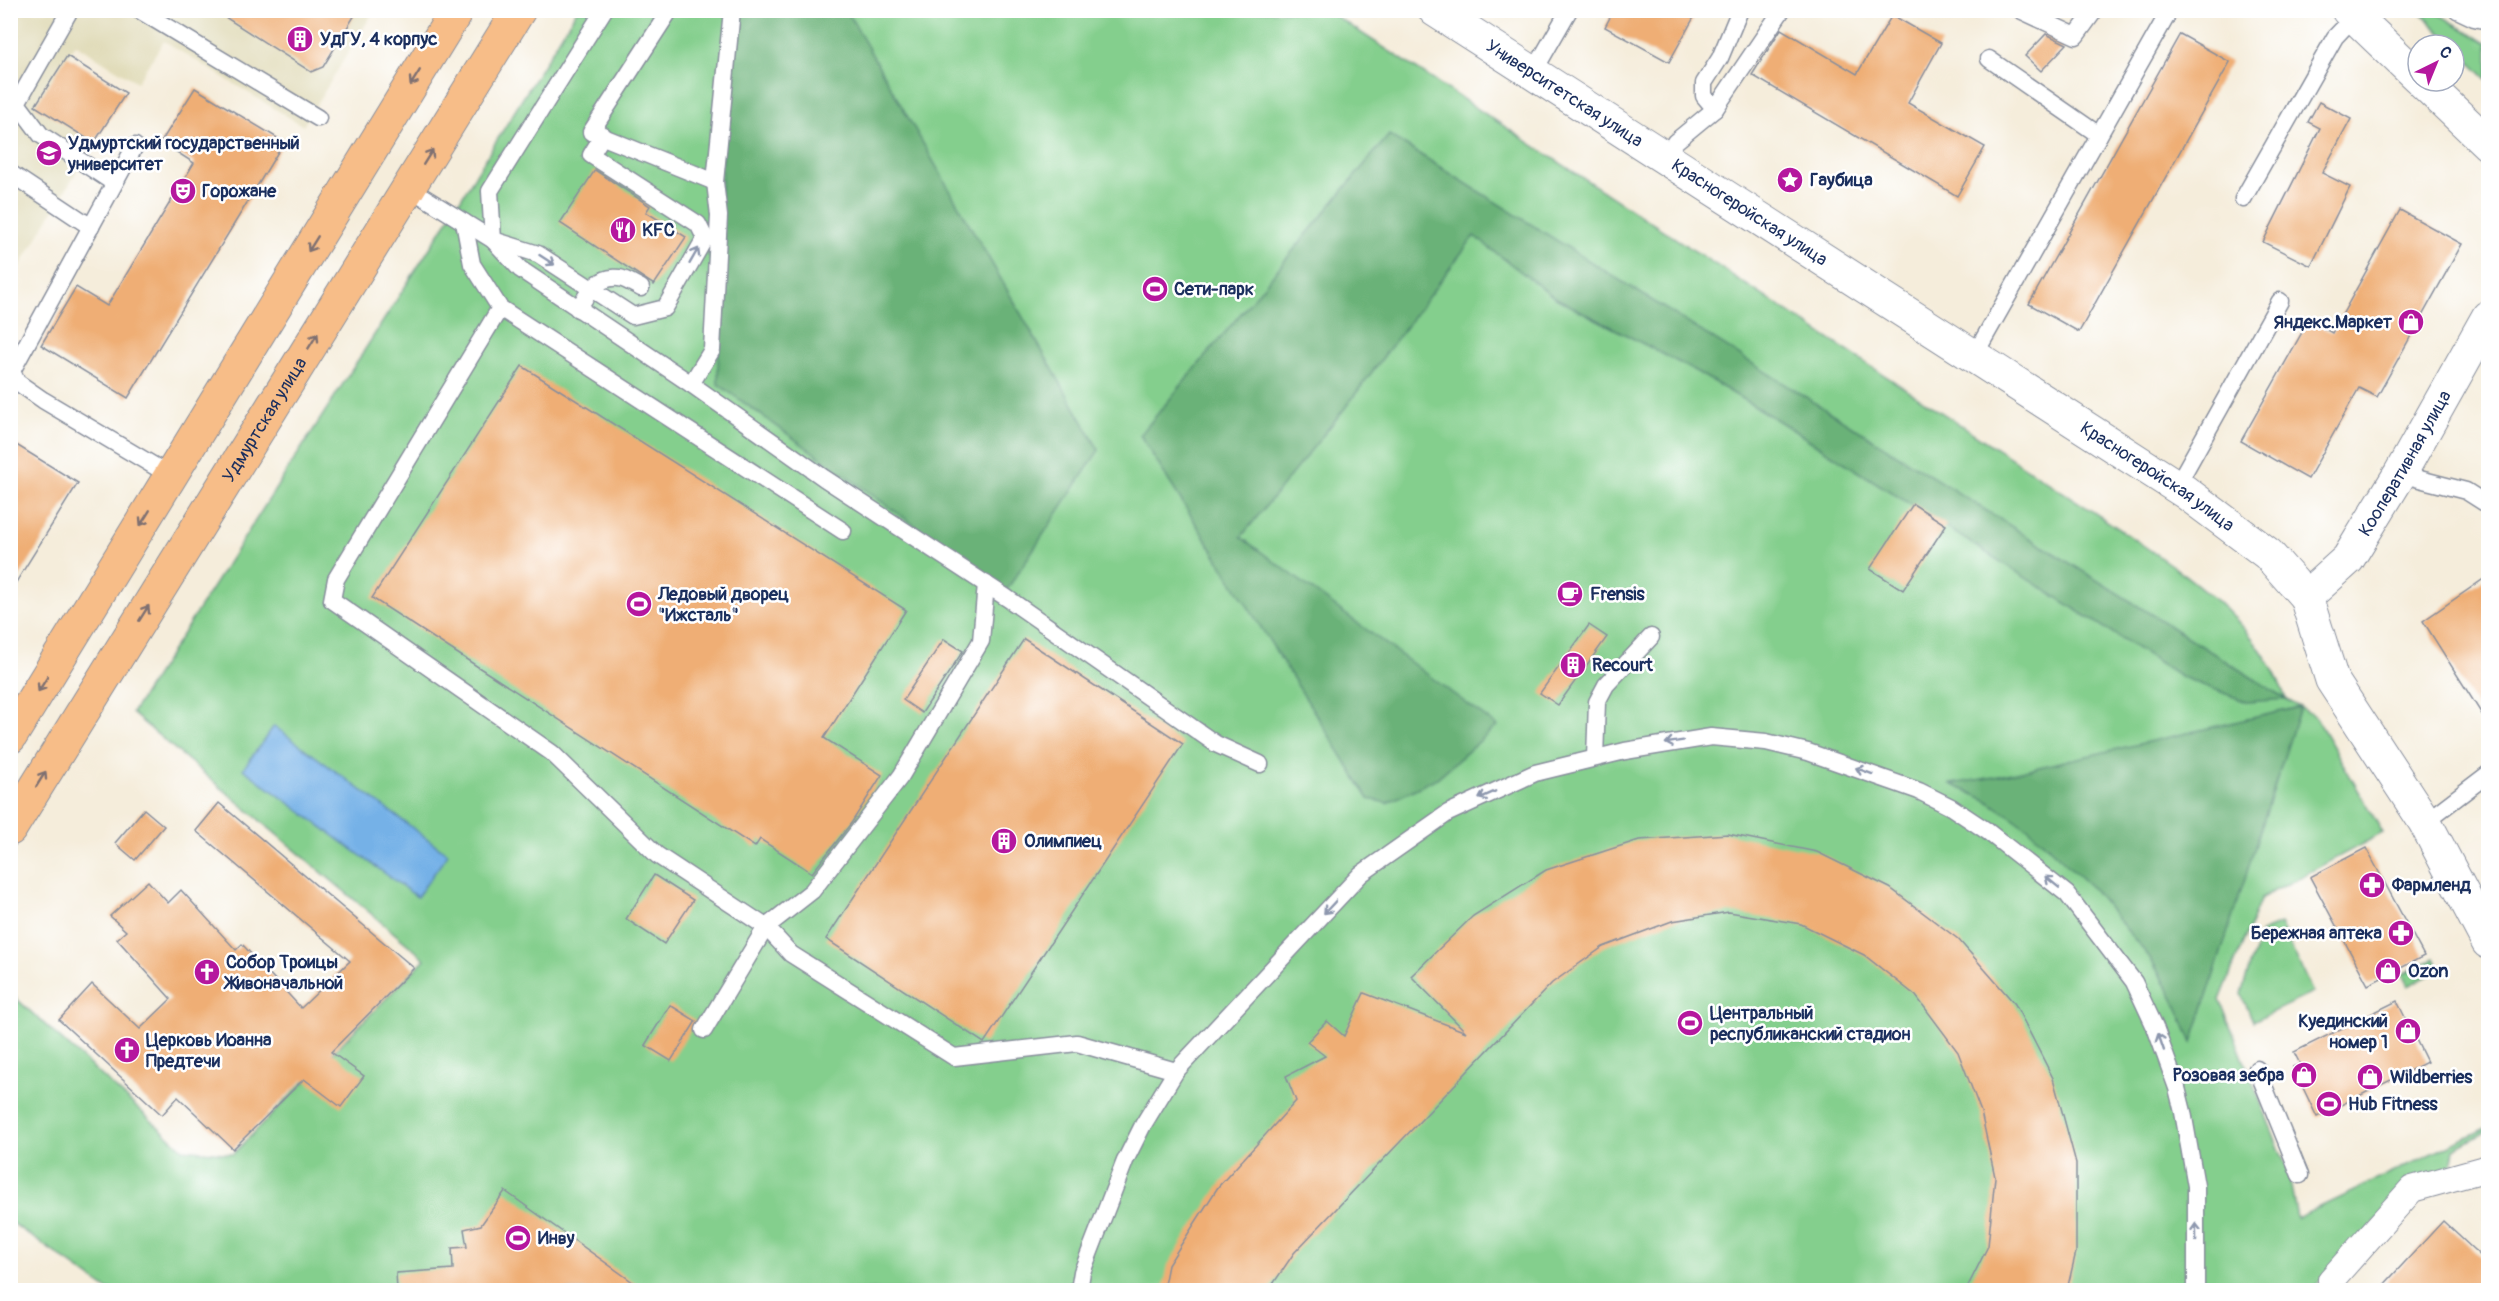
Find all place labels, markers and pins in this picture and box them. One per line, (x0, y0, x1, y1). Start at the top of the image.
building icon: УдГУ, 4 корпус (285, 24, 315, 54)
place label: УдГУ, 4 корпус (320, 28, 437, 51)
place label: Удмуртский государственный университет (67, 132, 300, 176)
school or university icon: Удмуртский государственный университет (34, 138, 64, 168)
place icon: Гаубица (1775, 165, 1805, 195)
place label: Гаубица (1810, 169, 1873, 192)
theatre icon: Горожане (168, 176, 198, 206)
place label: Горожане (202, 180, 277, 203)
restaurant icon: KFC (608, 215, 638, 245)
place label: KFC (642, 219, 675, 242)
sports icon: Сети-парк (1140, 274, 1170, 304)
place label: Сети-парк (1174, 278, 1254, 301)
shop icon: Яндекс.Маркет (2396, 307, 2426, 337)
place label: Яндекс.Маркет (2274, 311, 2393, 334)
cafe icon: Frensis (1555, 579, 1585, 609)
place label: Ледовый дворец "Ижсталь" (657, 583, 789, 627)
place label: Frensis (1590, 583, 1645, 606)
sports icon: Ледовый дворец "Ижсталь" (624, 589, 654, 619)
building icon: Recourt (1558, 650, 1588, 680)
place label: Recourt (1592, 654, 1654, 677)
building icon: Олимпиец (989, 826, 1019, 856)
place label: Олимпиец (1024, 830, 1102, 853)
pharmacy icon: Фармленд (2357, 870, 2387, 900)
place label: Фармленд (2391, 874, 2471, 897)
pharmacy icon: Бережная аптека (2386, 918, 2416, 948)
place label: Бережная аптека (2251, 922, 2383, 945)
place label: Собор Троицы Живоначальной (223, 951, 343, 995)
shop icon: Ozon (2373, 956, 2403, 986)
church icon: Собор Троицы Живоначальной (192, 957, 222, 987)
place label: Ozon (2408, 960, 2448, 983)
place label: Центральный республиканский стадион (1710, 1002, 1910, 1046)
sports icon: Центральный республиканский стадион (1675, 1008, 1705, 1038)
place label: Куединский номер 1 (2298, 1010, 2388, 1054)
shop icon: Куединский номер 1 (2393, 1016, 2423, 1046)
place label: Церковь Иоанна Предтечи (146, 1029, 272, 1073)
church icon: Церковь Иоанна Предтечи (112, 1035, 142, 1065)
shop icon: Розовая зебра (2289, 1060, 2319, 1090)
shop icon: Wildberries (2355, 1062, 2385, 1092)
place label: Розовая зебра (2173, 1064, 2285, 1087)
place label: Wildberries (2390, 1066, 2473, 1089)
sports icon: Hub Fitness (2314, 1089, 2344, 1119)
place label: Hub Fitness (2348, 1093, 2439, 1116)
sports icon: Инву (503, 1223, 533, 1253)
place label: Инву (538, 1227, 575, 1250)

